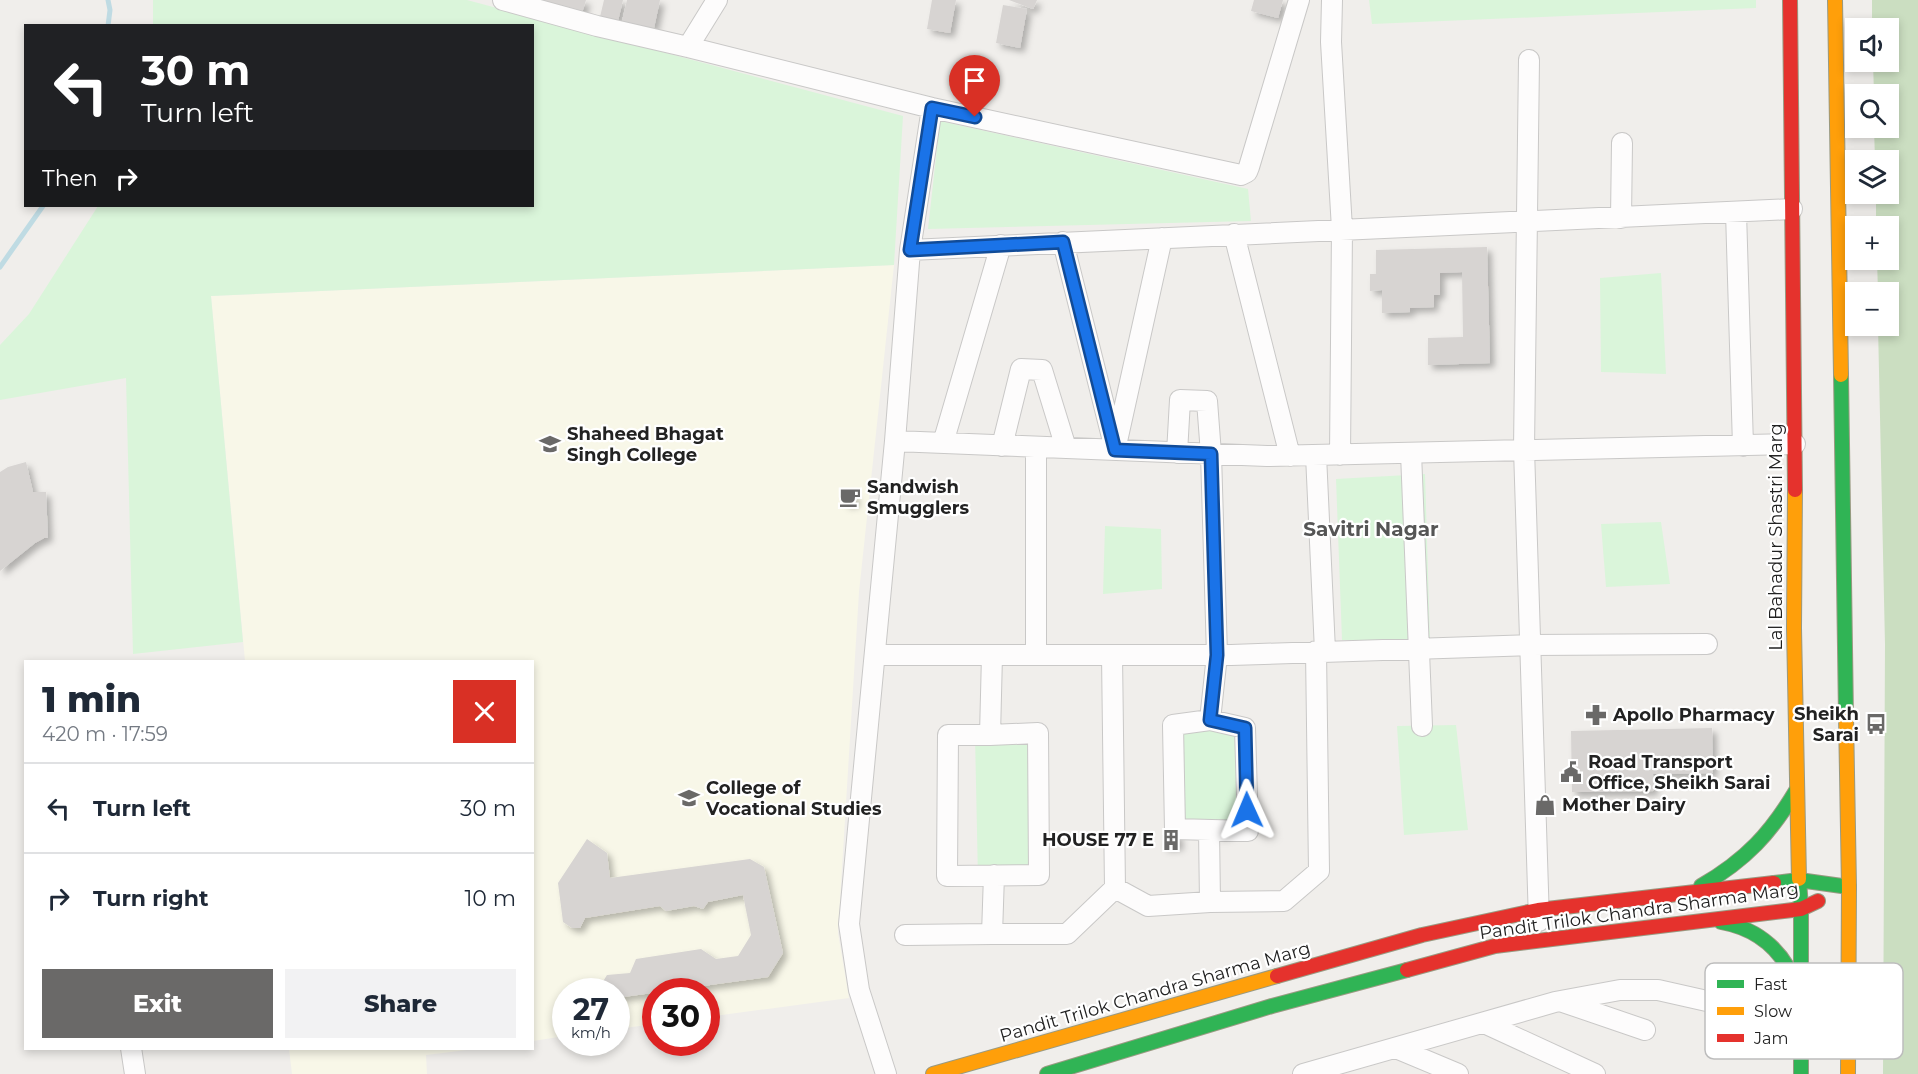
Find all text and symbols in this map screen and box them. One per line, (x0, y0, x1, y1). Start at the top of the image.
map controls (1845, 18, 1899, 336)
button: sound (1845, 18, 1899, 72)
text: 30 m (141, 44, 250, 96)
icon: left (42, 48, 120, 126)
pin (949, 55, 1000, 117)
icon: arrive (958, 64, 991, 97)
button: search (1845, 84, 1899, 138)
text: Turn left (141, 96, 254, 129)
button: layers (1845, 150, 1899, 204)
icon: right (110, 162, 143, 195)
text: Then (42, 165, 98, 192)
button: + (1845, 216, 1899, 270)
button: − (1845, 282, 1899, 336)
place label: Shaheed Bhagat Singh College (567, 423, 724, 466)
street label: Lal Bahadur Shastri Marg (1765, 423, 1787, 651)
school or university icon: Shaheed Bhagat Singh College (538, 432, 562, 456)
place label: Sandwish Smugglers (867, 476, 969, 519)
cafe icon: Sandwish Smugglers (838, 485, 862, 509)
district label: Savitri Nagar (1303, 517, 1439, 541)
text: 1 min (42, 677, 141, 721)
button: close (453, 680, 516, 743)
pharmacy icon: Apollo Pharmacy (1584, 703, 1608, 727)
place label: Sheikh Sarai (1794, 703, 1859, 746)
place label: Apollo Pharmacy (1612, 704, 1775, 726)
bus stop icon: Sheikh Sarai (1864, 712, 1888, 736)
text: 420 m · 17:59 (42, 722, 168, 746)
place label: Road Transport Office, Sheikh Sarai (1588, 751, 1771, 794)
public building icon: Road Transport Office, Sheikh Sarai (1559, 760, 1583, 784)
place label: College of Vocational Studies (705, 777, 882, 820)
position arrow (1215, 778, 1279, 842)
school or university icon: College of Vocational Studies (677, 786, 701, 810)
icon: left (42, 792, 75, 825)
shop icon: Mother Dairy (1533, 793, 1557, 817)
place label: Mother Dairy (1562, 794, 1686, 816)
text: Turn left (93, 795, 191, 822)
text: 30 m (460, 795, 516, 822)
building icon: HOUSE 77 E (1159, 828, 1183, 852)
place label: HOUSE 77 E (1042, 829, 1154, 851)
street label: Pandit Trilok Chandra Sharma Marg (1478, 878, 1800, 944)
icon: right (42, 882, 75, 915)
text: Turn right (93, 885, 208, 912)
text: 10 m (464, 885, 516, 912)
street label: Pandit Trilok Chandra Sharma Marg (997, 937, 1313, 1047)
legend (1705, 963, 1903, 1059)
button: Exit (42, 969, 273, 1038)
button: Share (285, 969, 516, 1038)
text: Fast (1754, 975, 1788, 994)
speed limit sign: 30 (642, 978, 720, 1056)
text: 27 (573, 991, 609, 1028)
text: Slow (1754, 1002, 1792, 1021)
text: km/h (571, 1023, 611, 1042)
text: Jam (1753, 1029, 1788, 1048)

